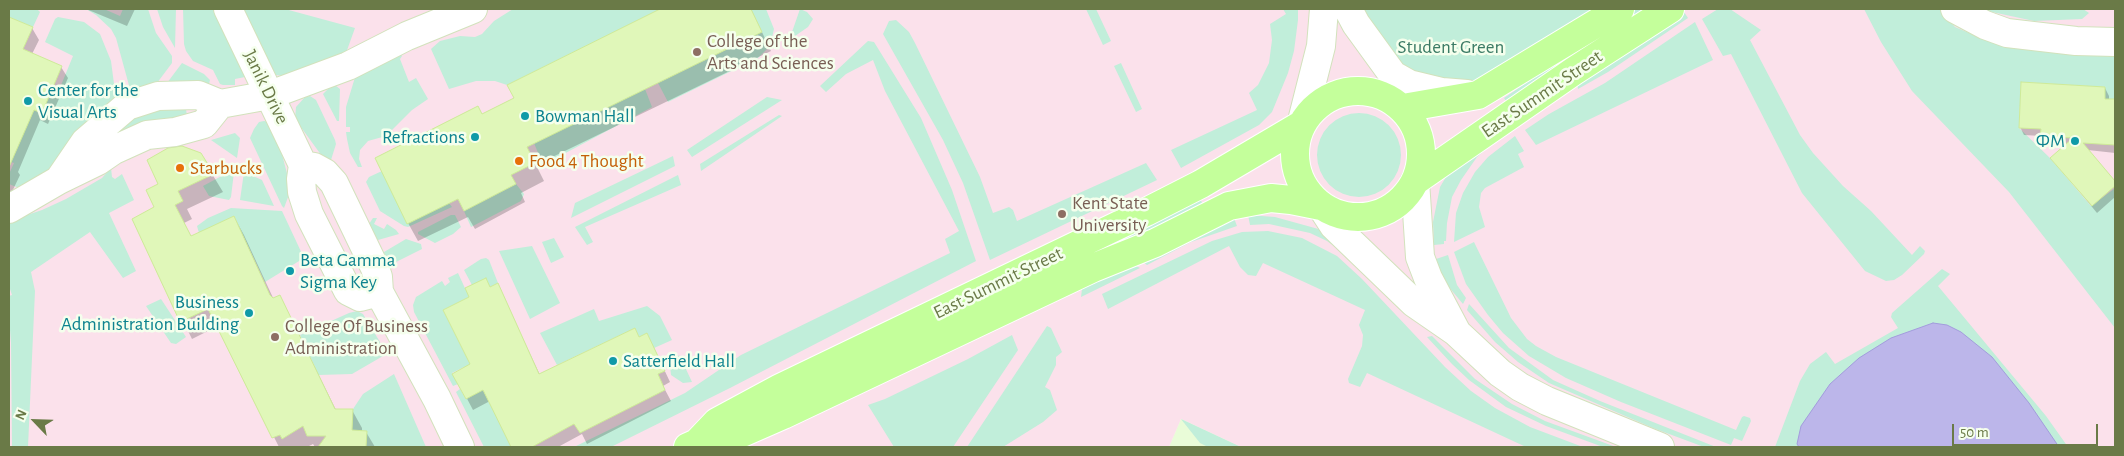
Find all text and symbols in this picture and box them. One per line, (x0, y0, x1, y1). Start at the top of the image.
place label: College of the Arts and Sciences (707, 30, 834, 74)
park label: Student Green (1398, 36, 1504, 58)
street label: East Summit Street (1477, 45, 1607, 143)
street label: Janik Drive (238, 46, 294, 128)
marker: College of the Arts and Sciences (691, 46, 703, 58)
place label: Center for the Visual Arts (38, 79, 138, 123)
marker: Center for the Visual Arts (22, 95, 34, 107)
place label: Bowman Hall (535, 105, 634, 127)
marker: Bowman Hall (519, 110, 531, 122)
place label: Refractions (382, 126, 465, 148)
place label: ΦΜ (2036, 130, 2065, 152)
marker: Refractions (469, 131, 481, 143)
marker: ΦΜ (2069, 135, 2081, 147)
place label: Food 4 Thought (529, 150, 644, 172)
marker: Food 4 Thought (513, 155, 525, 167)
place label: Starbucks (190, 157, 262, 179)
marker: Starbucks (174, 162, 186, 174)
place label: Kent State University (1072, 192, 1148, 236)
marker: Kent State University (1056, 208, 1068, 220)
street label: East Summit Street (930, 242, 1066, 324)
place label: Beta Gamma Sigma Key (300, 249, 396, 293)
marker: Beta Gamma Sigma Key (284, 265, 296, 277)
place label: Business Administration Building (61, 291, 239, 335)
marker: Business Administration Building (243, 307, 255, 319)
place label: College Of Business Administration (285, 315, 428, 359)
marker: College Of Business Administration (269, 331, 281, 343)
place label: Satterfield Hall (623, 350, 735, 372)
marker: Satterfield Hall (607, 355, 619, 367)
north arrow (10, 396, 60, 446)
text: N (13, 408, 30, 422)
scale bar (1954, 414, 2100, 446)
text: 50 m (1960, 425, 1989, 440)

